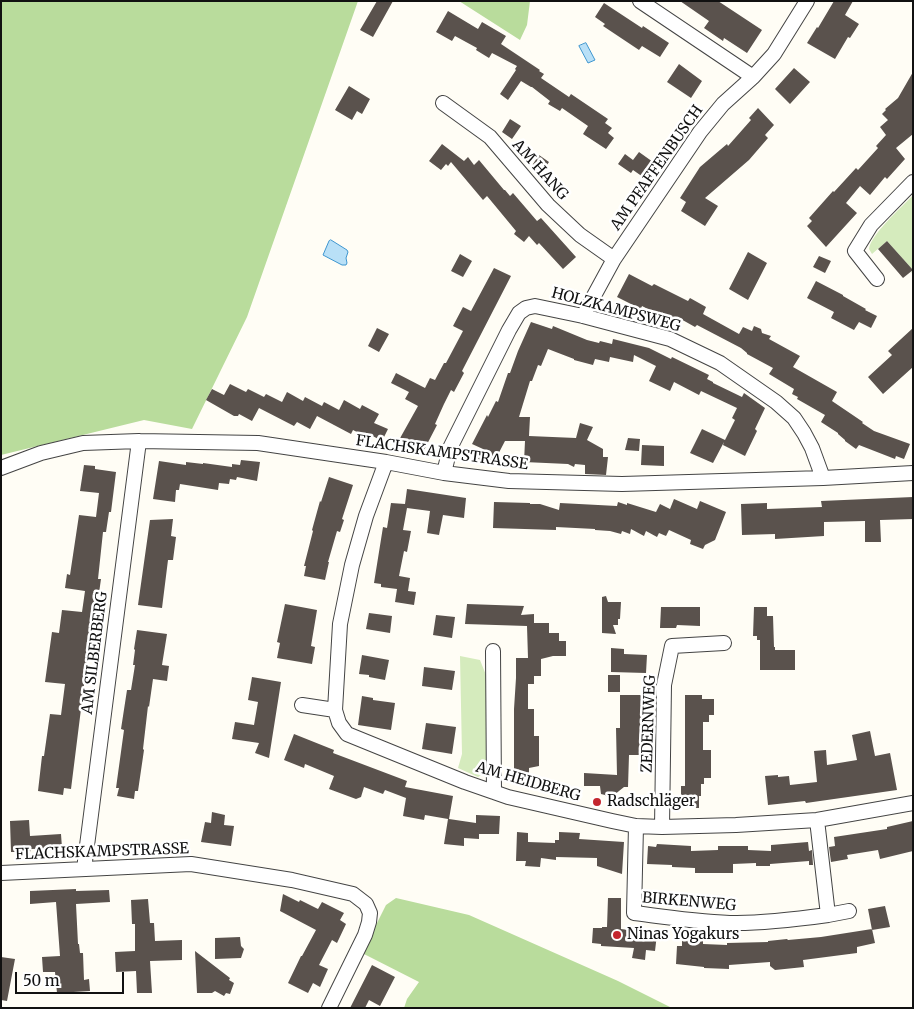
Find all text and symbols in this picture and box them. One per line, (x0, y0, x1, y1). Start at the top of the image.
street label: AM PFAFFENBUSCH (607, 102, 707, 234)
street label: AM HANG (508, 136, 572, 204)
street label: HOLZKAMPSWEG (550, 284, 682, 336)
street label: FLACHSKAMPSTRASSE (355, 432, 529, 474)
street label: AM SILBERBERG (79, 591, 111, 715)
street label: ZEDERNWEG (638, 675, 660, 773)
street label: AM HEIDBERG (474, 758, 582, 806)
place label: Radschläger (607, 793, 696, 811)
marker: Radschläger (591, 796, 603, 808)
street label: FLACHSKAMPSTRASSE (15, 840, 189, 864)
street label: BIRKENWEG (641, 889, 737, 915)
place label: Ninas Yogakurs (627, 926, 739, 944)
marker: Ninas Yogakurs (611, 929, 623, 941)
scale bar (18, 962, 126, 994)
text: 50 m (23, 971, 60, 990)

